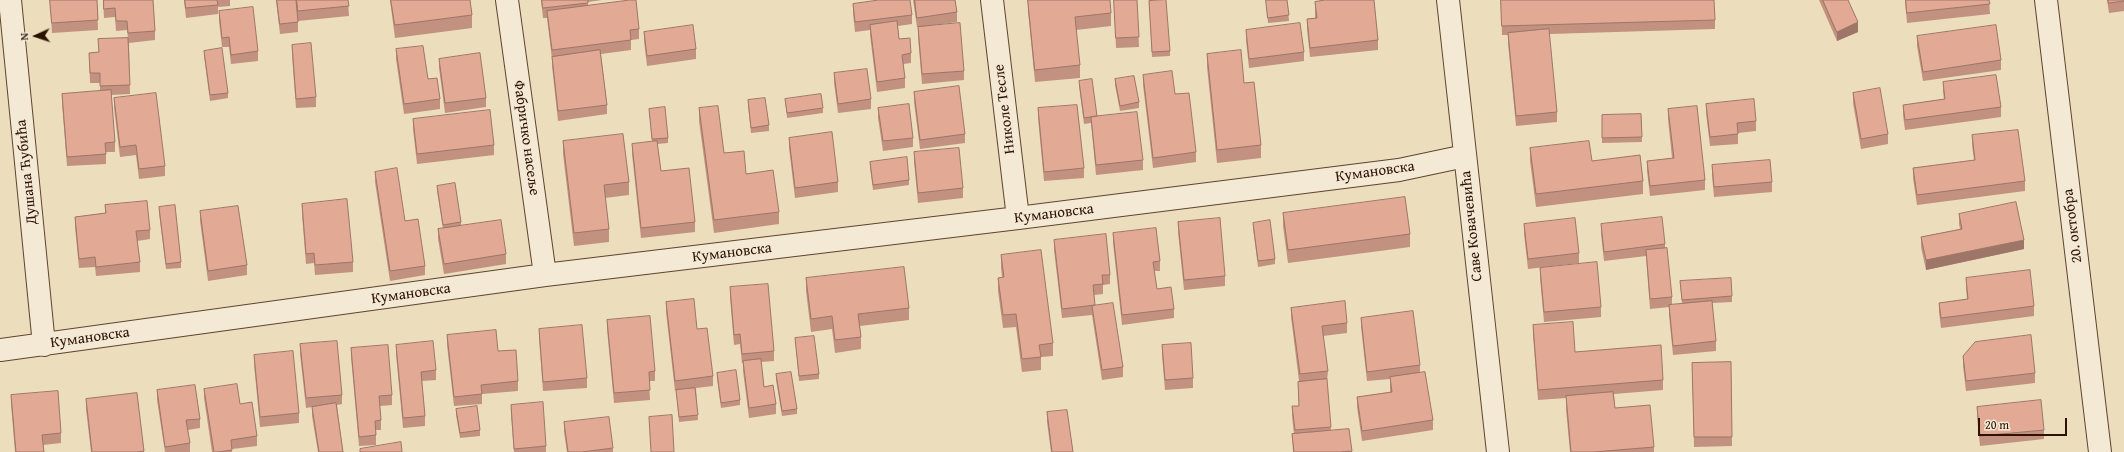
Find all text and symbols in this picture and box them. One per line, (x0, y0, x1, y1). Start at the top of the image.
north arrow (16, 16, 56, 56)
text: N (16, 33, 32, 41)
street label: Николе Тесле (991, 63, 1019, 155)
street label: Фабричко насеље (509, 79, 543, 197)
street label: Душана Ћубића (13, 119, 41, 225)
street label: Кумановска (1334, 158, 1416, 186)
street label: Саве Ковачевића (1457, 170, 1487, 282)
street label: 20. октобра (2060, 188, 2086, 264)
street label: Кумановска (1013, 200, 1095, 228)
street label: Кумановска (691, 239, 773, 267)
street label: Кумановска (370, 280, 452, 308)
street label: Кумановска (49, 324, 131, 352)
scale bar (1980, 410, 2069, 436)
text: 20 m (1985, 416, 2009, 433)

